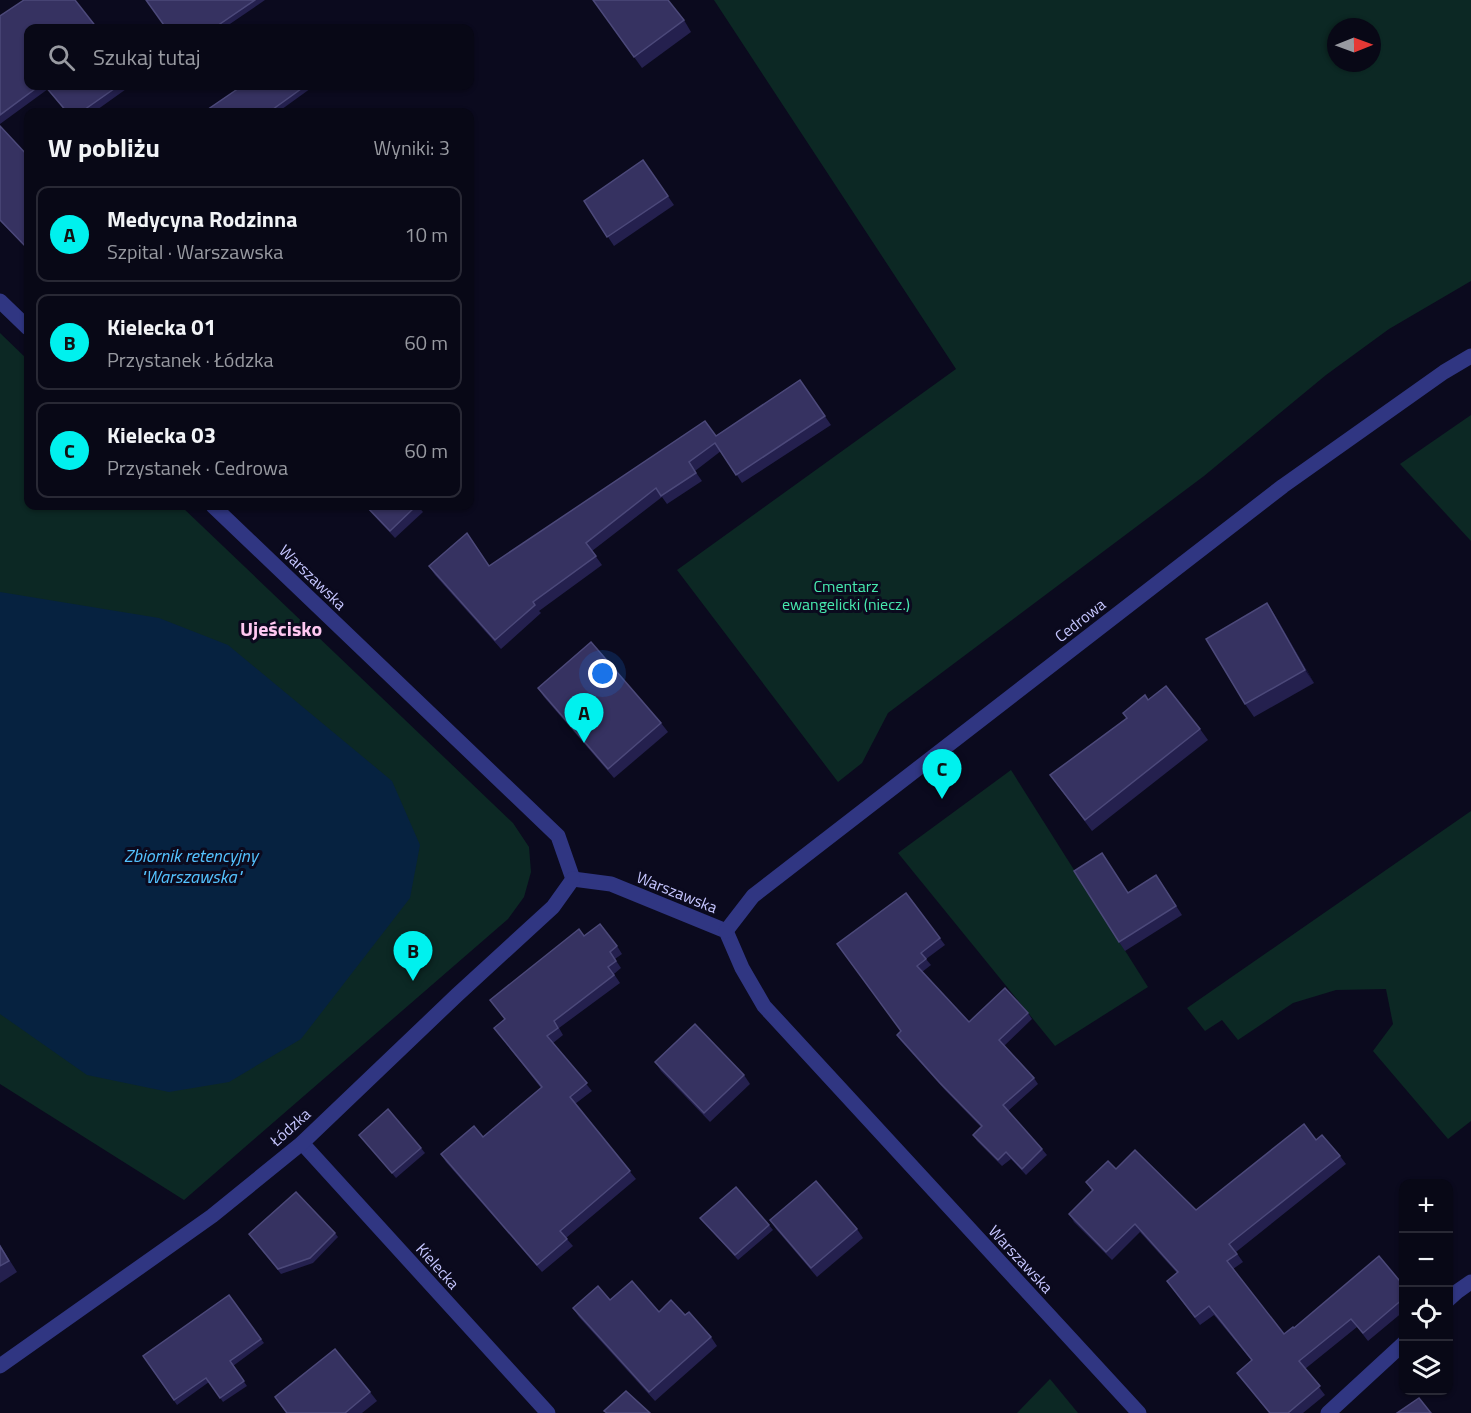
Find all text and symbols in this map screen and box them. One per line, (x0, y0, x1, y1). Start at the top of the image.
north arrow (1327, 18, 1381, 72)
search box (24, 24, 474, 90)
text: Szukaj tutaj (93, 40, 201, 74)
icon: search (45, 41, 78, 74)
text: W pobliżu (48, 128, 160, 167)
text: Wyniki: 3 (374, 132, 450, 163)
text: Medycyna Rodzinna (107, 202, 297, 236)
text: A (63, 219, 76, 250)
text: 10 m (404, 219, 448, 250)
text: Szpital · Warszawska (107, 236, 283, 267)
text: Kielecka 01 (107, 310, 216, 344)
text: B (63, 327, 76, 358)
text: 60 m (404, 327, 448, 358)
text: Przystanek · Łódzka (107, 344, 274, 375)
text: Kielecka 03 (107, 418, 216, 452)
text: C (64, 435, 75, 466)
text: 60 m (404, 435, 448, 466)
text: Przystanek · Cedrowa (107, 452, 288, 483)
street label: Warszawska (274, 539, 352, 615)
park label: Cmentarz ewangelicki (niecz.) (782, 574, 910, 616)
street label: Cedrowa (1049, 592, 1111, 648)
district label: Ujeścisko (240, 613, 322, 644)
your location (588, 659, 617, 688)
pin: A (564, 694, 604, 743)
pin: C (922, 750, 962, 799)
water label: Zbiornik retencyjny "Warszawska" (124, 842, 260, 890)
street label: Warszawska (633, 865, 721, 919)
pin: B (394, 932, 432, 981)
street label: Łódzka (264, 1102, 316, 1152)
map controls (1399, 1179, 1453, 1395)
button: + (1399, 1179, 1453, 1233)
street label: Warszawska (983, 1220, 1059, 1298)
button: − (1399, 1233, 1453, 1287)
street label: Kielecka (411, 1238, 465, 1294)
button: locate (1399, 1287, 1453, 1341)
button: layers (1399, 1341, 1453, 1395)

